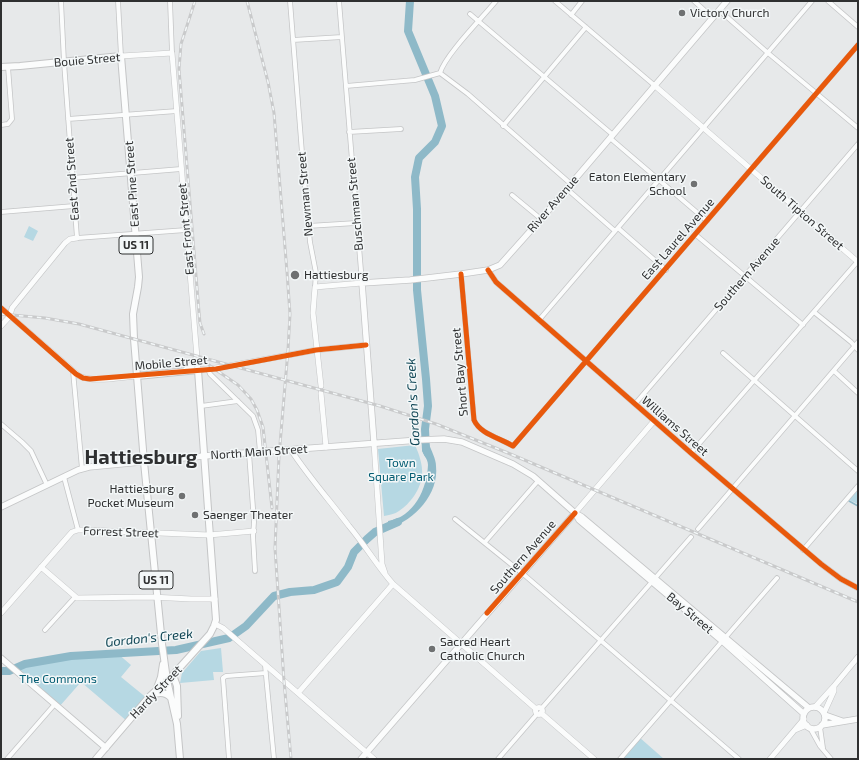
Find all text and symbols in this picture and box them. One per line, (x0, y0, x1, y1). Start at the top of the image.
place label: Victory Church (690, 6, 770, 20)
marker: Victory Church (677, 8, 687, 18)
street label: Bouie Street (53, 50, 121, 70)
street label: East 2nd Street (62, 137, 82, 221)
street label: East Pine Street (122, 141, 142, 227)
street label: Newman Street (294, 151, 316, 237)
street label: Buschman Street (344, 157, 366, 251)
place label: Eaton Elementary School (589, 170, 686, 198)
street label: River Avenue (524, 173, 582, 235)
street label: South Tipton Street (757, 173, 847, 253)
marker: Eaton Elementary School (689, 179, 699, 189)
street label: East Front Street (175, 183, 197, 275)
street label: East Laurel Avenue (639, 195, 717, 283)
street label: Southern Avenue (711, 234, 783, 314)
road number: US 11 (119, 236, 153, 254)
place label: Hattiesburg (304, 268, 368, 282)
marker: Hattiesburg (289, 269, 301, 281)
street label: Short Bay Street (449, 327, 471, 417)
street label: Mobile Street (134, 353, 208, 373)
water label: Gordon's Creek (403, 358, 423, 446)
street label: Williams Street (639, 393, 711, 459)
street label: North Main Street (210, 441, 308, 463)
district label: Hattiesburg (85, 445, 197, 469)
park label: Town Square Park (368, 456, 434, 484)
place label: Hattiesburg Pocket Museum (87, 482, 174, 510)
marker: Hattiesburg Pocket Museum (177, 491, 187, 501)
place label: Saenger Theater (203, 508, 293, 522)
marker: Saenger Theater (190, 510, 200, 520)
street label: Southern Avenue (487, 517, 559, 597)
street label: Forrest Street (83, 523, 159, 541)
road number: US 11 (139, 571, 173, 589)
street label: Bay Street (664, 589, 716, 637)
water label: Gordon's Creek (104, 626, 194, 650)
place label: Sacred Heart Catholic Church (440, 635, 525, 663)
marker: Sacred Heart Catholic Church (427, 644, 437, 654)
street label: Hardy Street (127, 662, 185, 722)
park label: The Commons (19, 672, 97, 686)

